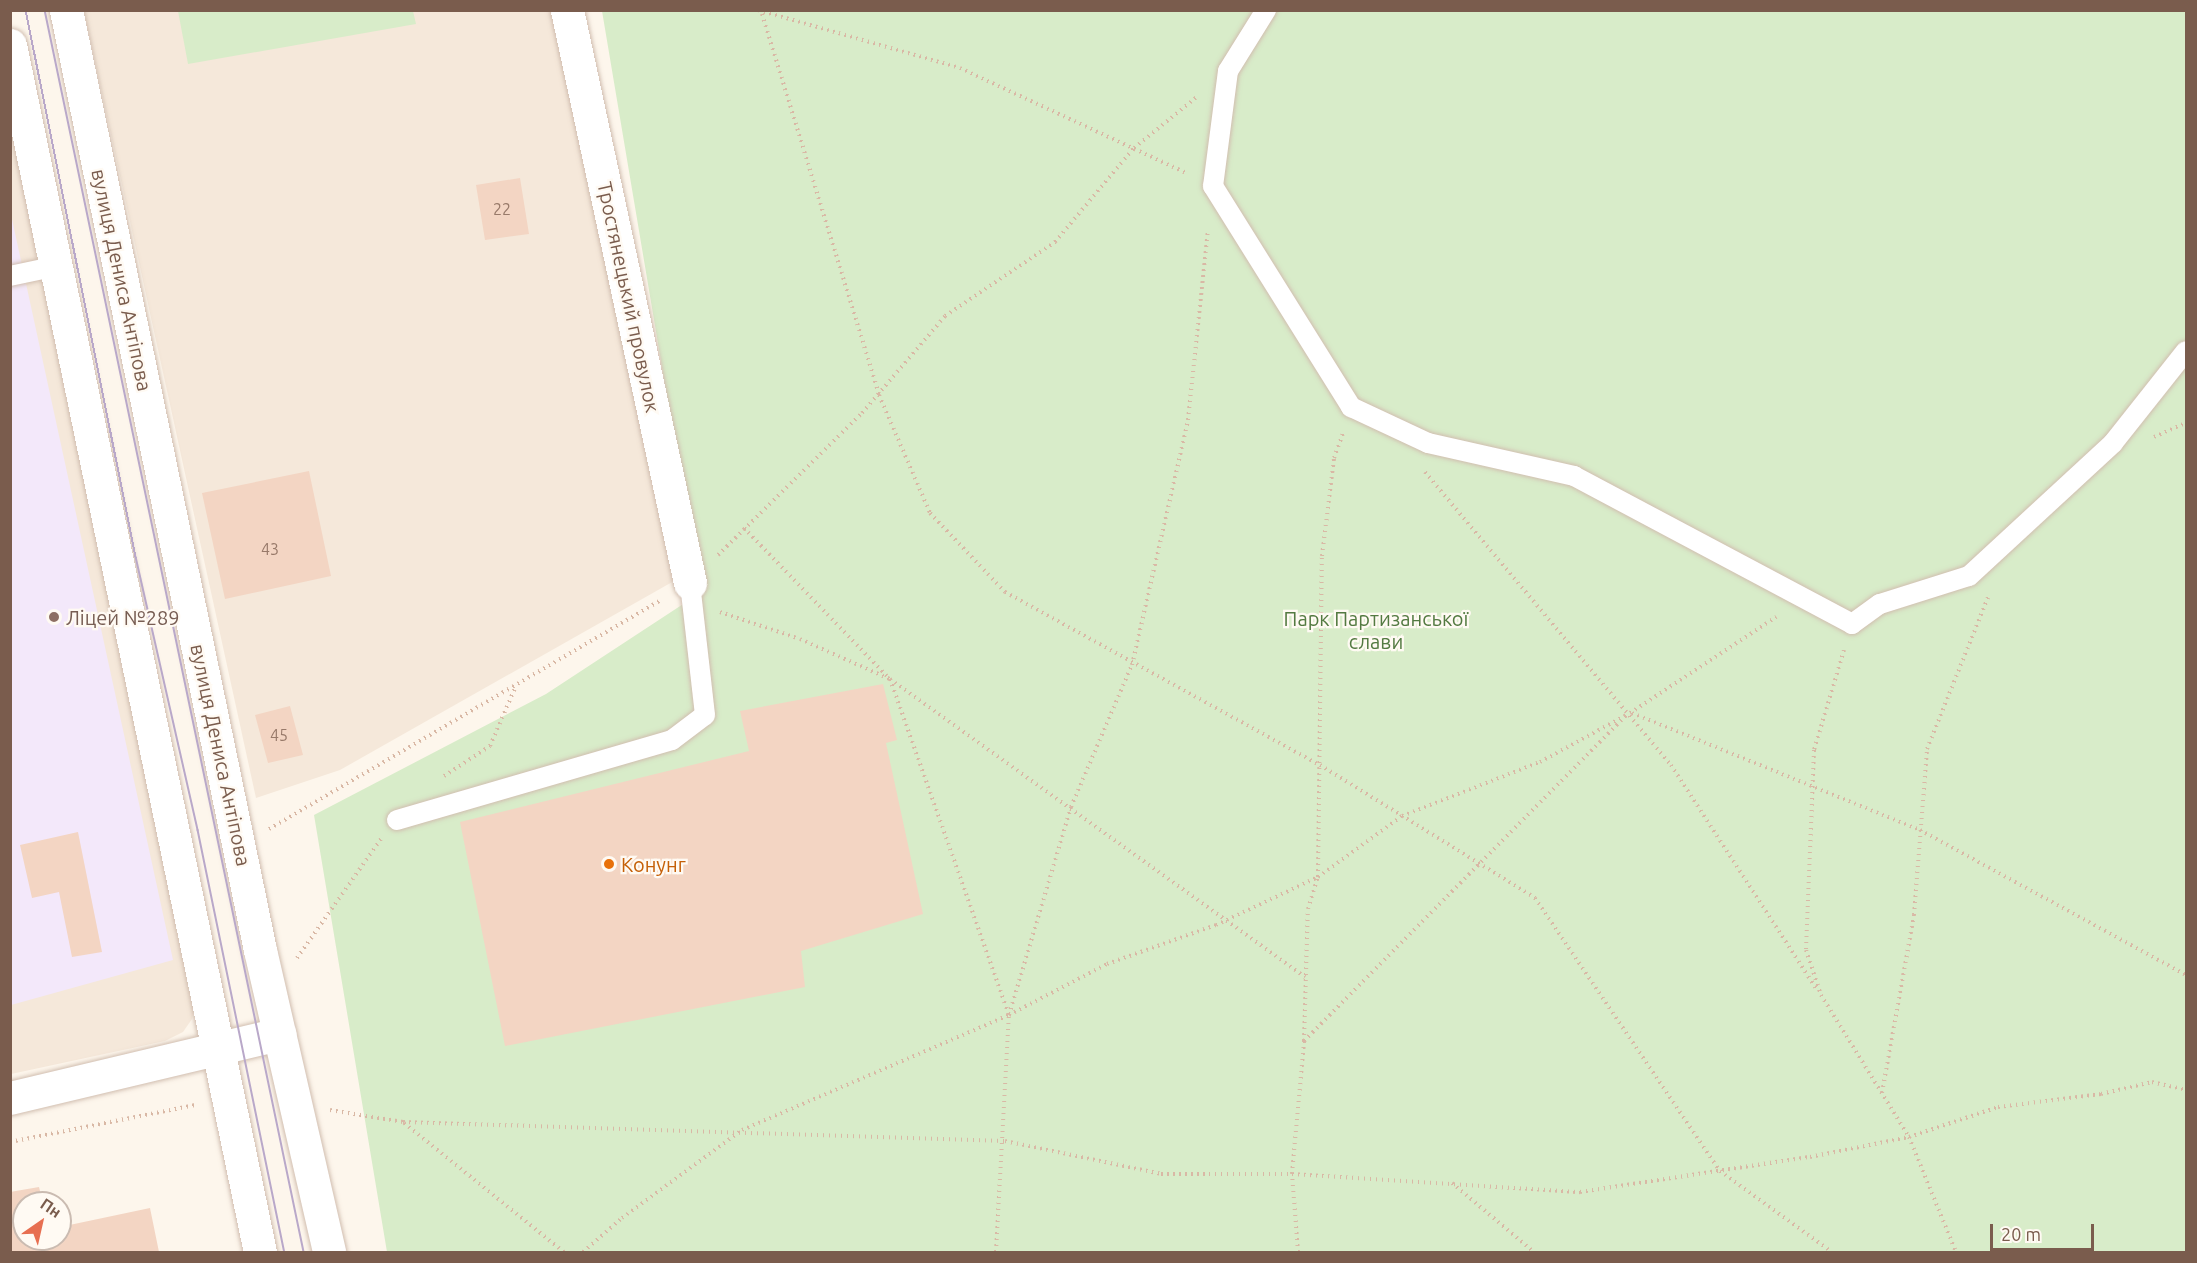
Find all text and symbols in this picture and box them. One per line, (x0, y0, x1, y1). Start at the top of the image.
street label: вулиця Дениса Антіпова (87, 167, 157, 393)
street label: Тростянецький провулок (593, 179, 665, 415)
house number: 22 (493, 199, 511, 219)
house number: 43 (261, 539, 279, 559)
place label: Ліцей №289 (66, 605, 180, 629)
park label: Парк Партизанської слави (1284, 607, 1468, 654)
marker: Ліцей №289 (47, 610, 61, 624)
street label: вулиця Дениса Антіпова (186, 642, 256, 868)
house number: 45 (270, 725, 288, 745)
place label: Конунг (621, 852, 686, 876)
marker: Конунг (602, 857, 616, 871)
north arrow (12, 1191, 72, 1251)
text: Пн (37, 1194, 65, 1221)
scale bar (1993, 1212, 2096, 1250)
text: 20 m (2001, 1224, 2041, 1244)

